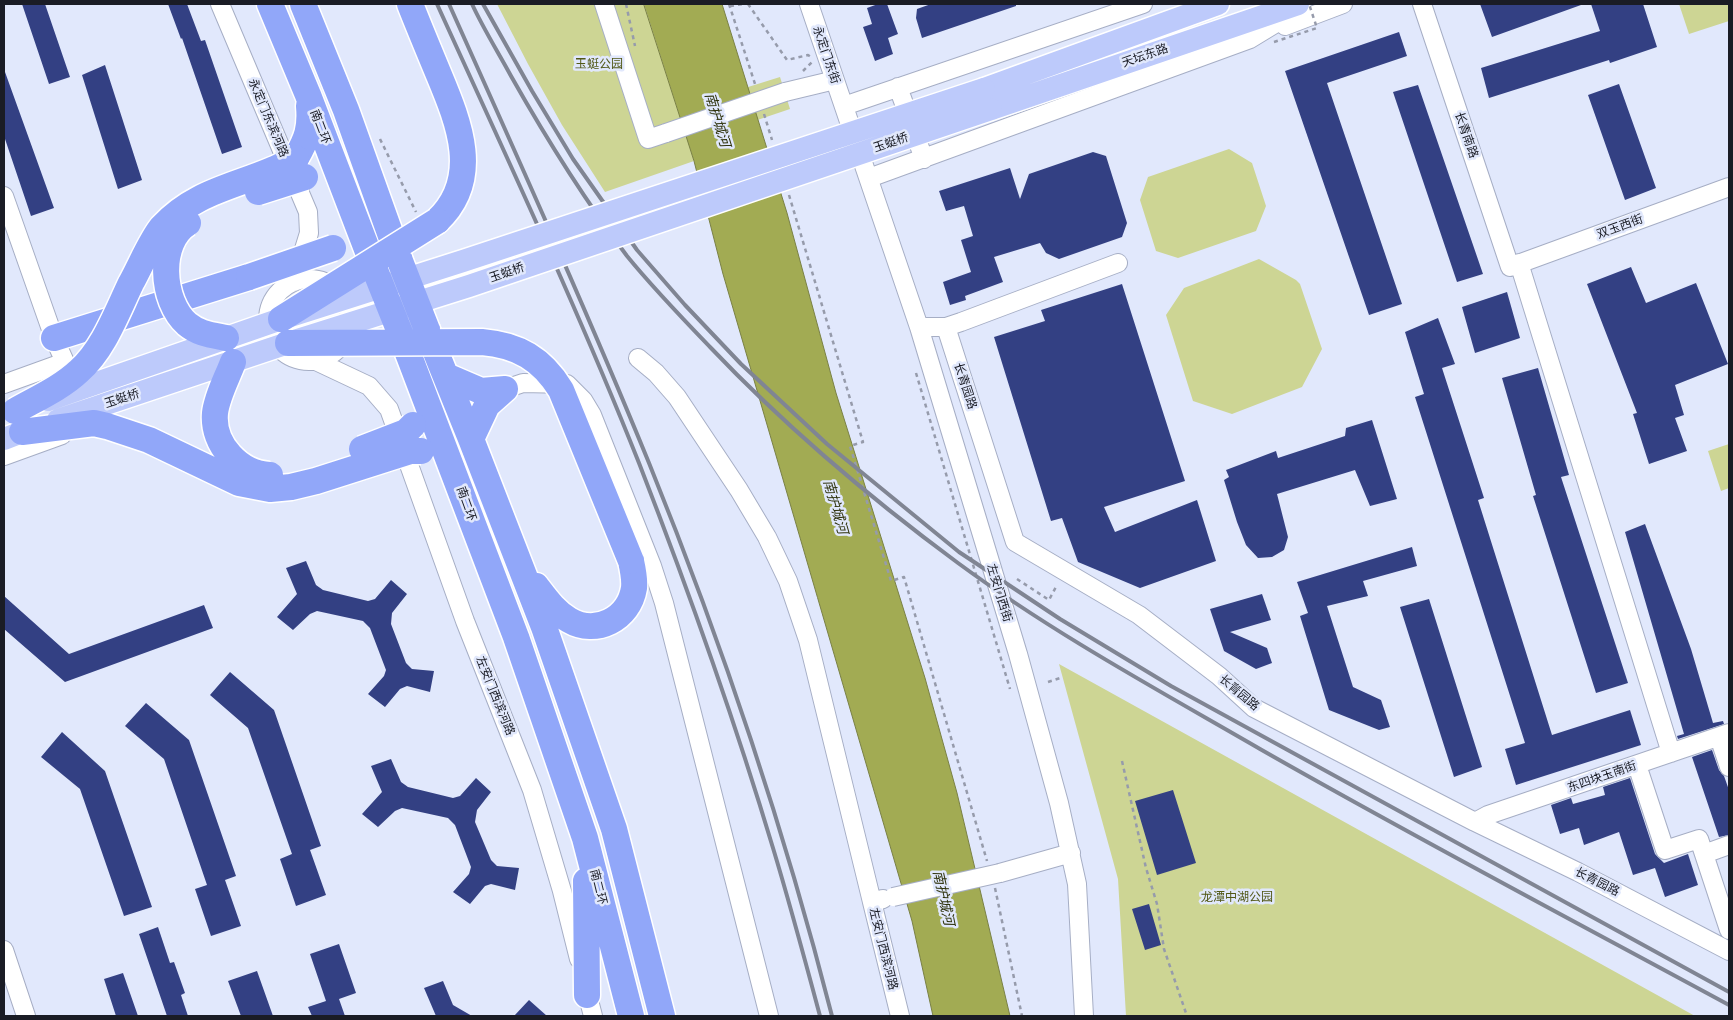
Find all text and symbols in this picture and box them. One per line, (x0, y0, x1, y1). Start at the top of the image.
street label: 永定门东街 (809, 24, 843, 86)
street label: 天坛东路 (1120, 41, 1170, 71)
park label: 玉蜓公园 (575, 58, 623, 72)
street label: 永定门东滨河路 (245, 77, 291, 159)
water label: 南护城河 (701, 91, 733, 149)
street label: 南二环 (307, 108, 333, 146)
street label: 长青南路 (1451, 110, 1481, 160)
street label: 玉蜓桥 (872, 130, 910, 156)
street label: 双玉西街 (1595, 212, 1645, 242)
street label: 玉蜓桥 (488, 260, 526, 286)
street label: 长青园路 (951, 361, 979, 411)
street label: 玉蜓桥 (103, 387, 141, 411)
water label: 南护城河 (819, 478, 851, 536)
street label: 南二环 (453, 485, 479, 523)
street label: 左安门西街 (983, 562, 1015, 624)
street label: 左安门西滨河路 (473, 654, 517, 738)
street label: 长青园路 (1216, 672, 1262, 714)
street label: 东四块玉南街 (1566, 758, 1638, 796)
street label: 长青园路 (1572, 865, 1622, 899)
street label: 南二环 (587, 868, 609, 906)
water label: 南护城河 (929, 869, 957, 927)
park label: 龙潭中湖公园 (1201, 891, 1273, 905)
street label: 左安门西滨河路 (866, 907, 900, 991)

